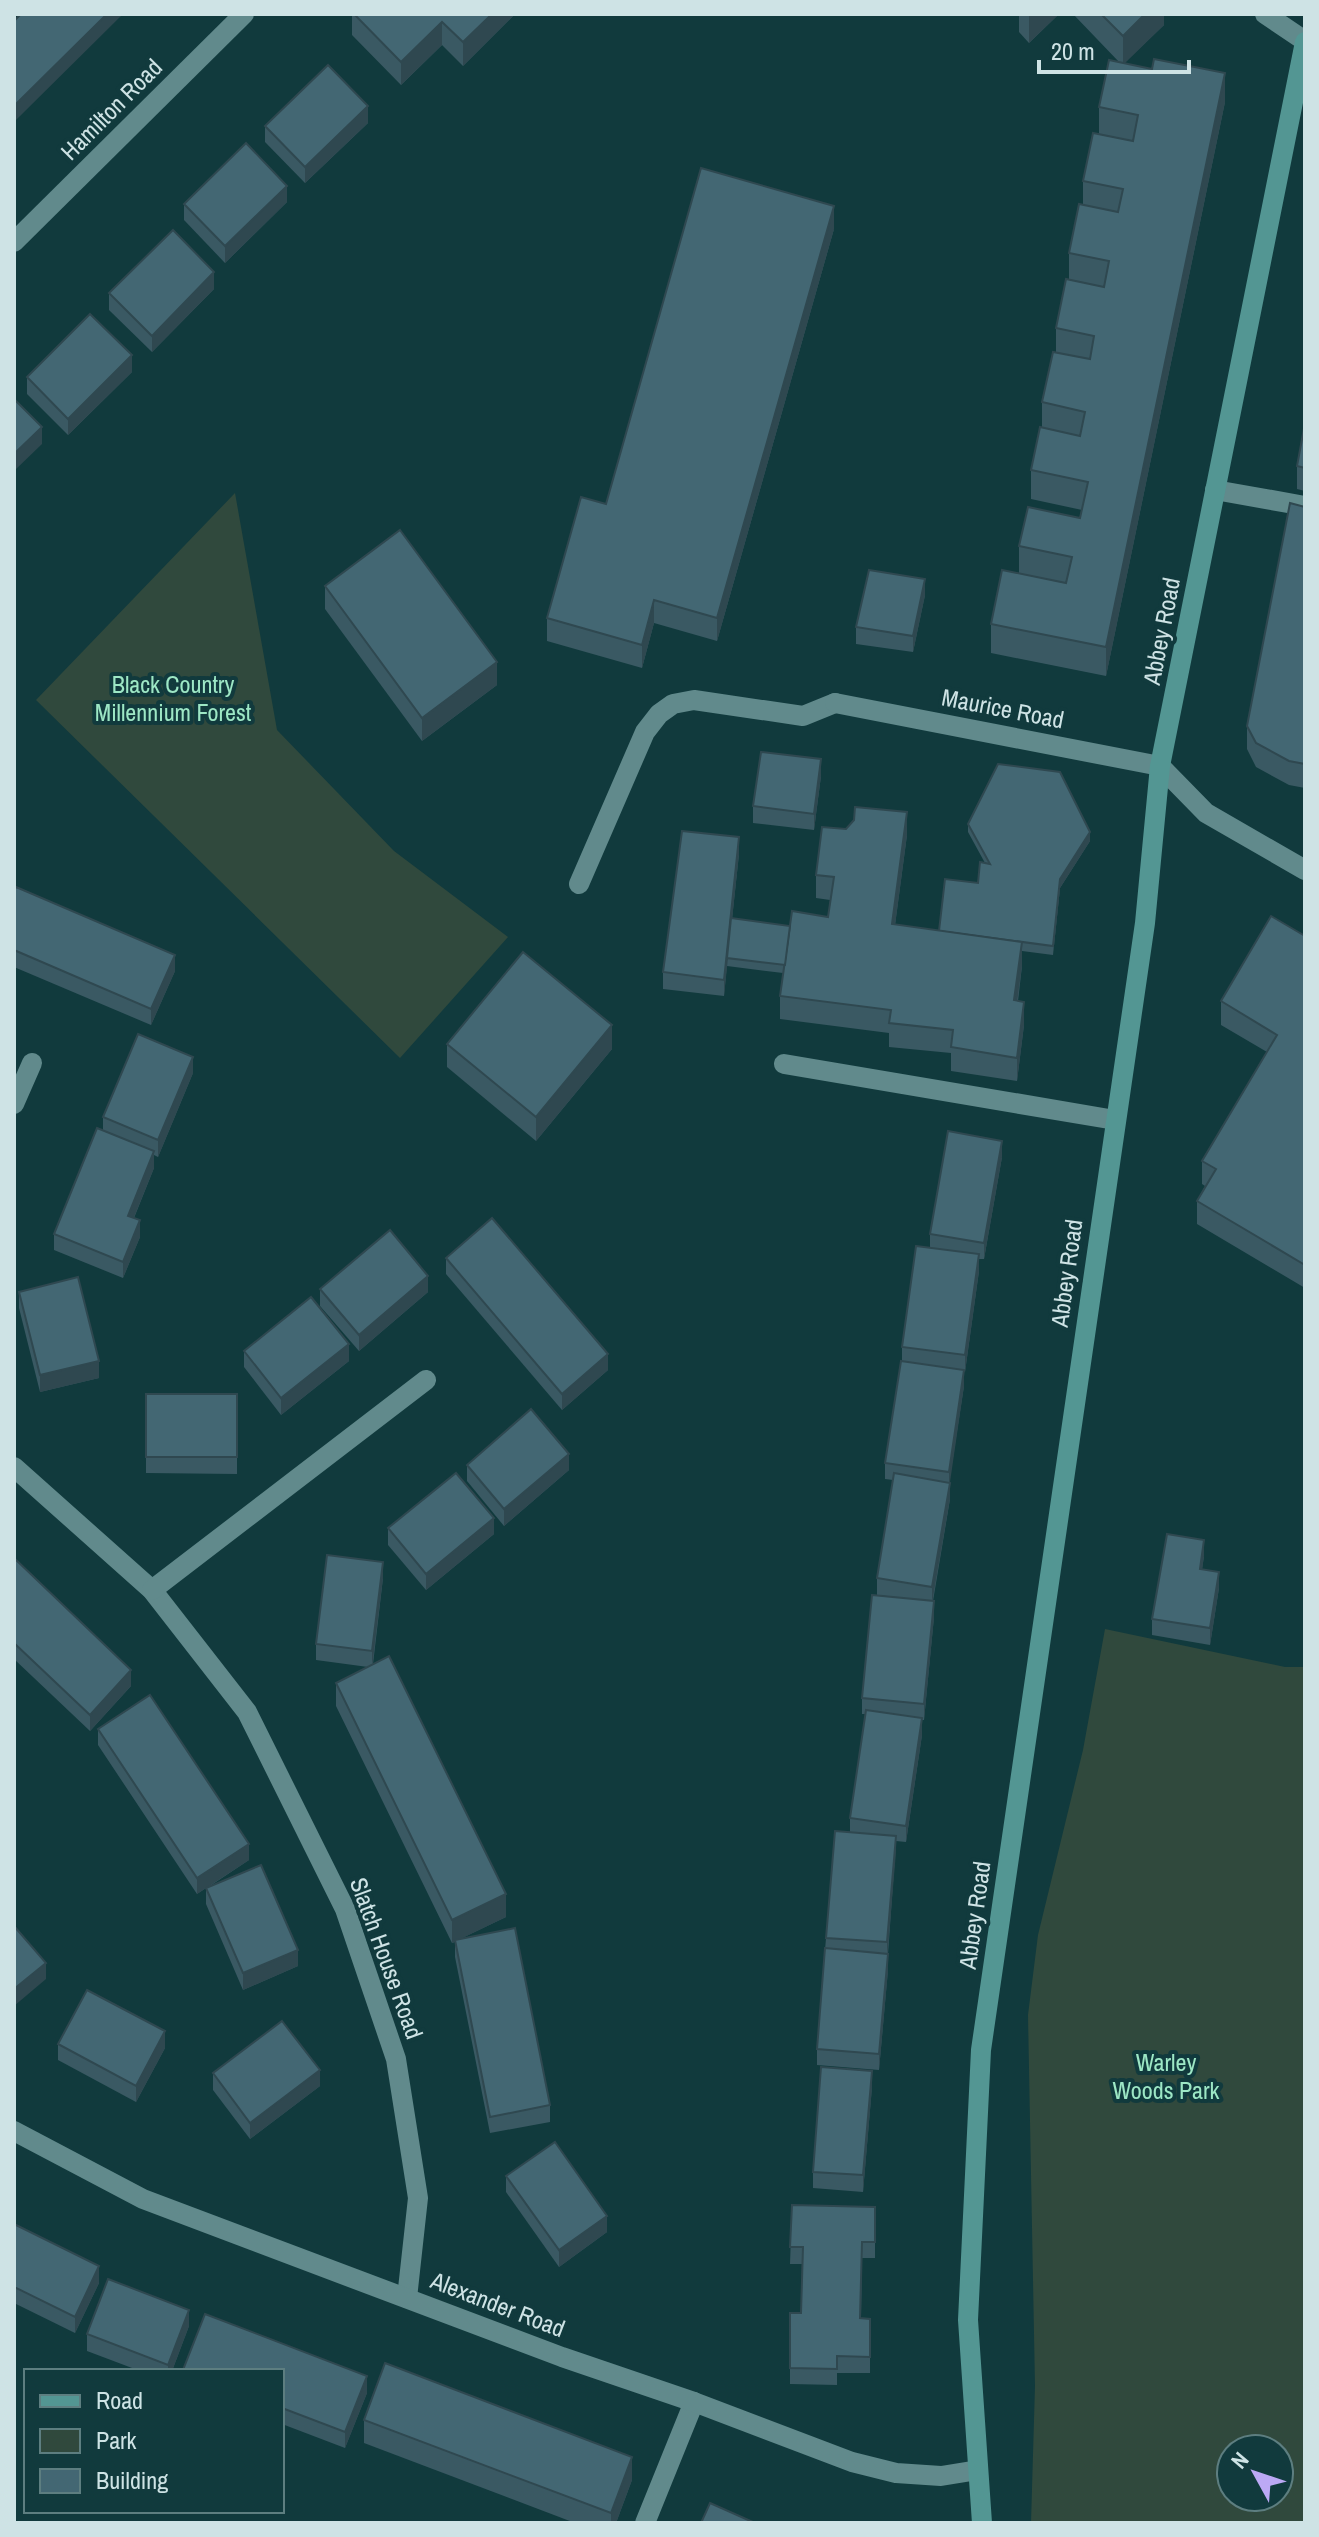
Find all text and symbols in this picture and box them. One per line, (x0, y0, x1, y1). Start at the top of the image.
scale bar (1039, 24, 1189, 74)
text: 20 m (1051, 35, 1095, 67)
street label: Hamilton Road (53, 51, 169, 167)
street label: Abbey Road (1135, 575, 1187, 688)
park label: Black Country Millennium Forest (95, 668, 252, 728)
street label: Maurice Road (939, 681, 1067, 735)
street label: Abbey Road (1042, 1217, 1089, 1330)
street label: Abbey Road (950, 1859, 997, 1972)
street label: Slatch House Road (343, 1873, 431, 2043)
park label: Warley Woods Park (1113, 2046, 1220, 2106)
street label: Alexander Road (425, 2263, 570, 2344)
legend (24, 2369, 284, 2513)
text: Road (96, 2384, 143, 2416)
text: Park (96, 2424, 137, 2456)
north arrow (1215, 2433, 1295, 2513)
text: N (1224, 2446, 1255, 2475)
text: Building (96, 2464, 168, 2496)

